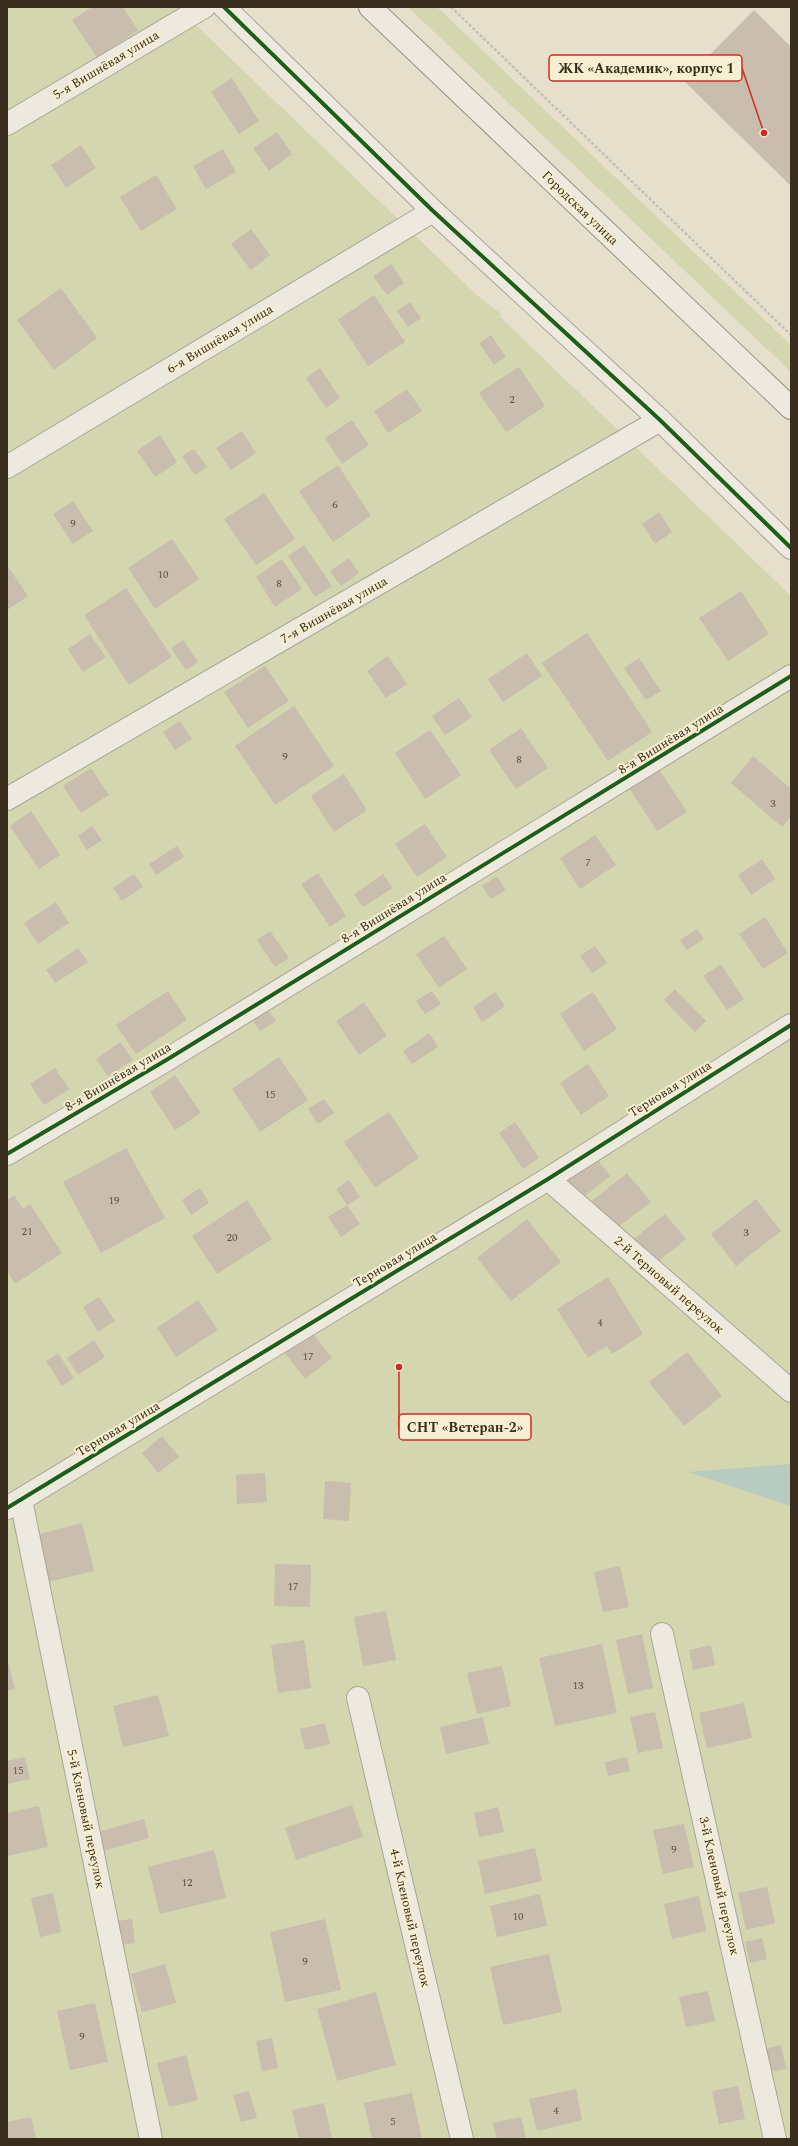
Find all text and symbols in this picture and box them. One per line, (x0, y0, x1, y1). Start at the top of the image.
street label: 5-я Вишнёвая улица (49, 25, 163, 105)
callout: ЖК «Академик», корпус 1 (549, 55, 742, 81)
text: ЖК «Академик», корпус 1 (558, 58, 734, 79)
street label: Городская улица (537, 166, 623, 250)
street label: 6-я Вишнёвая улица (163, 299, 277, 379)
house number: 2 (509, 391, 515, 408)
house number: 6 (332, 496, 338, 513)
house number: 9 (70, 515, 76, 532)
house number: 10 (158, 566, 169, 583)
street label: 7-я Вишнёвая улица (277, 571, 392, 649)
house number: 8 (276, 575, 282, 592)
street label: 8-я Вишнёвая улица (614, 698, 728, 780)
house number: 9 (282, 748, 288, 765)
house number: 8 (516, 751, 522, 768)
house number: 3 (770, 795, 776, 812)
house number: 7 (585, 854, 591, 871)
street label: 8-я Вишнёвая улица (337, 867, 451, 949)
street label: 8-я Вишнёвая улица (61, 1037, 175, 1117)
street label: Терновая улица (624, 1055, 716, 1123)
house number: 15 (265, 1086, 276, 1103)
house number: 19 (109, 1192, 120, 1209)
house number: 21 (22, 1223, 33, 1240)
house number: 3 (743, 1224, 749, 1241)
street label: Терновая улица (349, 1227, 441, 1293)
house number: 20 (227, 1229, 238, 1246)
street label: 2-й Терновый переулок (609, 1231, 729, 1339)
house number: 4 (597, 1314, 603, 1331)
house number: 17 (303, 1348, 314, 1365)
street label: Терновая улица (72, 1396, 164, 1462)
callout: СНТ «Ветеран-2» (399, 1414, 531, 1440)
text: СНТ «Ветеран-2» (407, 1417, 524, 1438)
house number: 17 (288, 1578, 299, 1595)
house number: 13 (573, 1677, 584, 1694)
street label: 5-й Кленовый переулок (61, 1747, 111, 1891)
house number: 15 (13, 1762, 24, 1779)
street label: 3-й Кленовый переулок (693, 1815, 745, 1957)
house number: 9 (671, 1841, 677, 1858)
street label: 4-й Кленовый переулок (384, 1847, 436, 1989)
house number: 12 (182, 1874, 193, 1891)
house number: 10 (513, 1908, 524, 1925)
house number: 9 (302, 1953, 308, 1970)
house number: 9 (79, 2028, 85, 2045)
house number: 4 (553, 2102, 559, 2119)
house number: 5 (390, 2113, 396, 2130)

